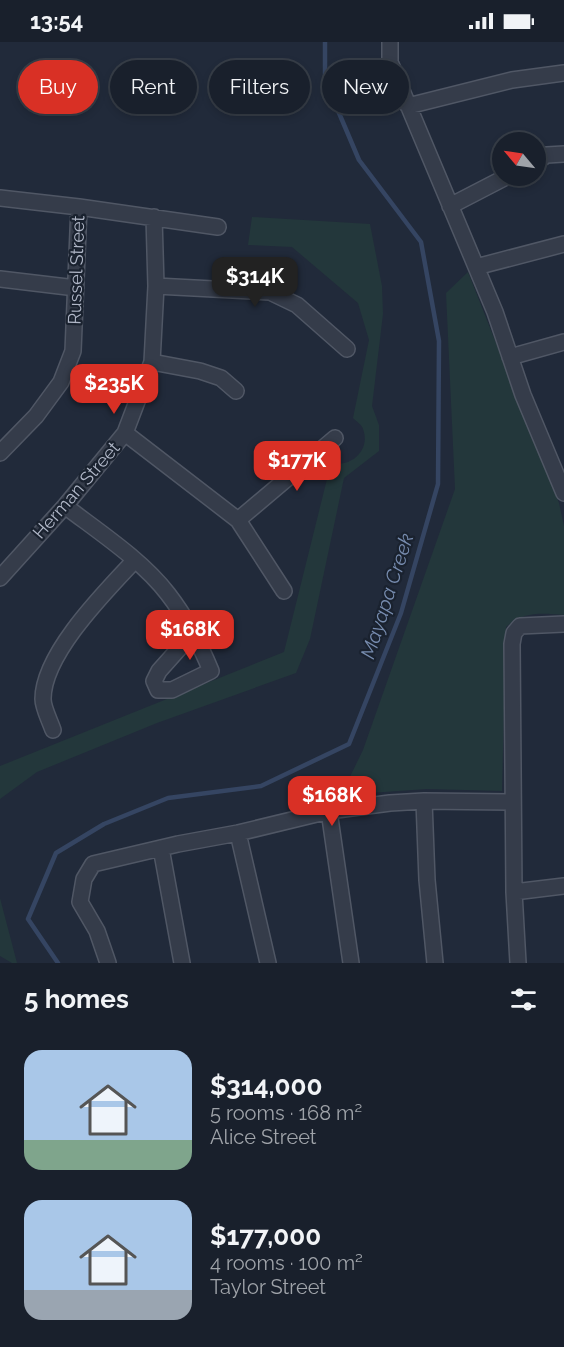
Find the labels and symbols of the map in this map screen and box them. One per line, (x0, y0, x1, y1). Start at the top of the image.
north arrow (492, 132, 546, 186)
street label: Russel Street (64, 215, 88, 325)
pin: $314K (213, 257, 297, 308)
pin: $235K (72, 364, 156, 415)
street label: Herman Street (28, 437, 124, 543)
pin: $177K (255, 441, 339, 492)
water label: Mayapa Creek (355, 530, 419, 662)
pin: $168K (148, 610, 232, 661)
pin: $168K (290, 776, 374, 827)

